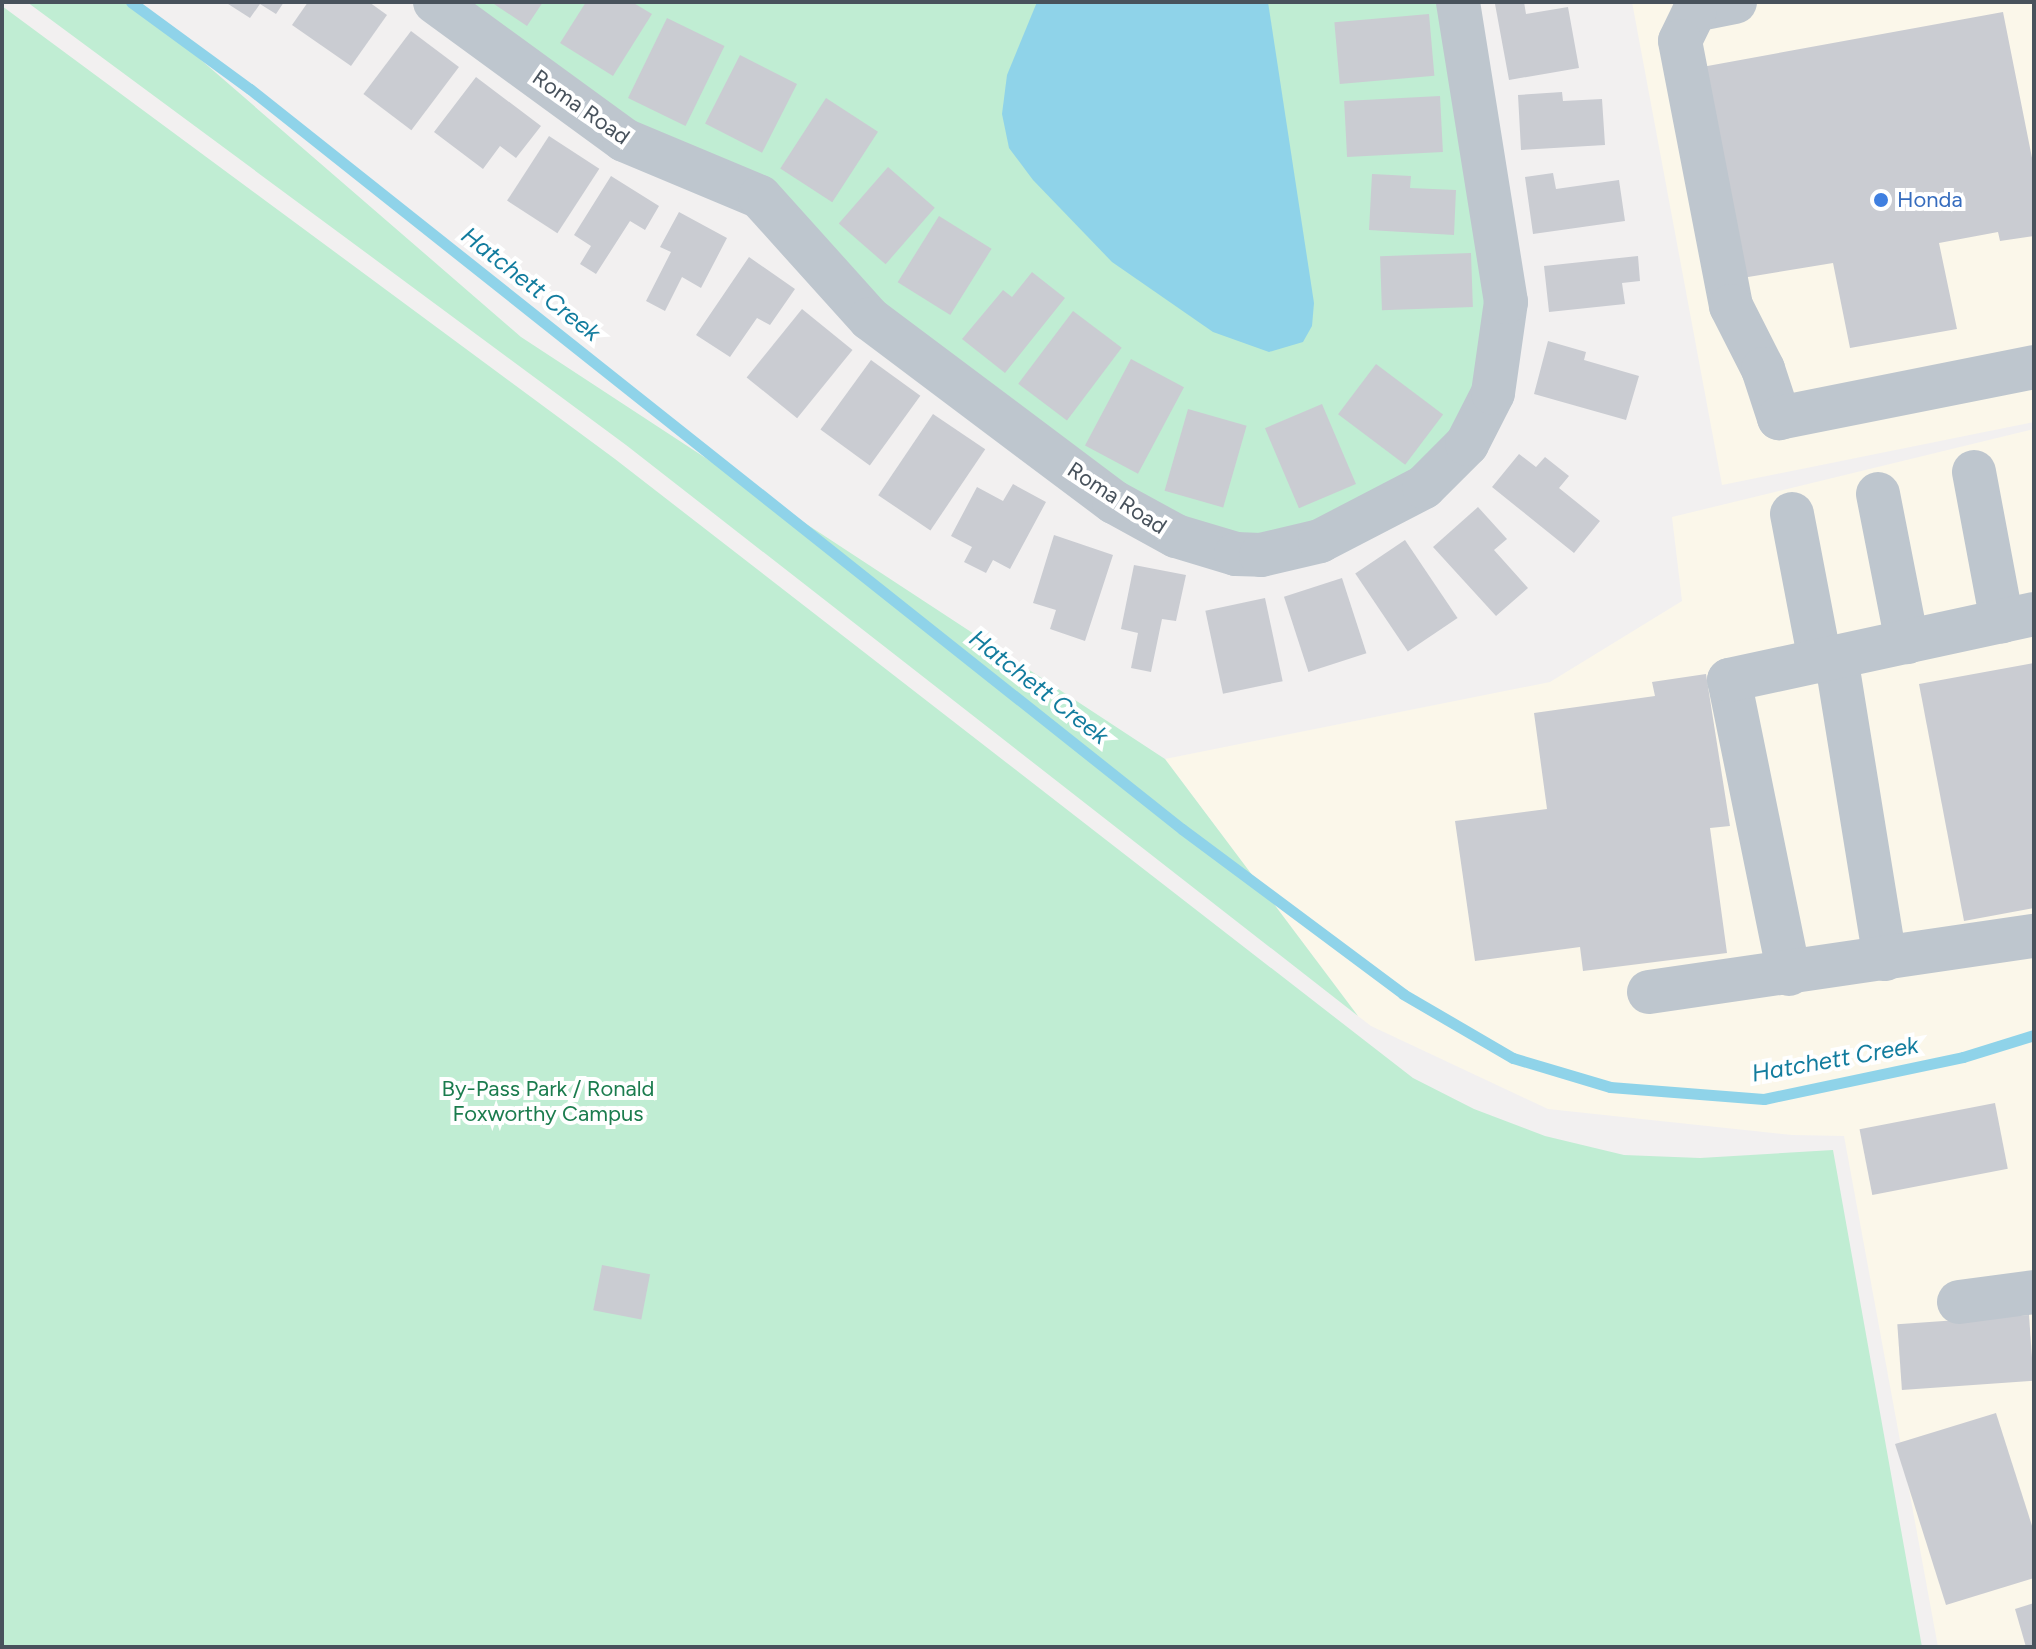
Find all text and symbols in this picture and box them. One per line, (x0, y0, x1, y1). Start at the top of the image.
street label: Roma Road (527, 64, 635, 150)
place label: Honda (1897, 187, 1963, 213)
marker: Honda (1872, 191, 1890, 209)
water label: Hatchett Creek (456, 221, 606, 347)
street label: Roma Road (1063, 456, 1171, 540)
water label: Hatchett Creek (964, 624, 1114, 750)
water label: Hatchett Creek (1749, 1030, 1921, 1088)
park label: By-Pass Park / Ronald Foxworthy Campus (442, 1075, 654, 1126)

